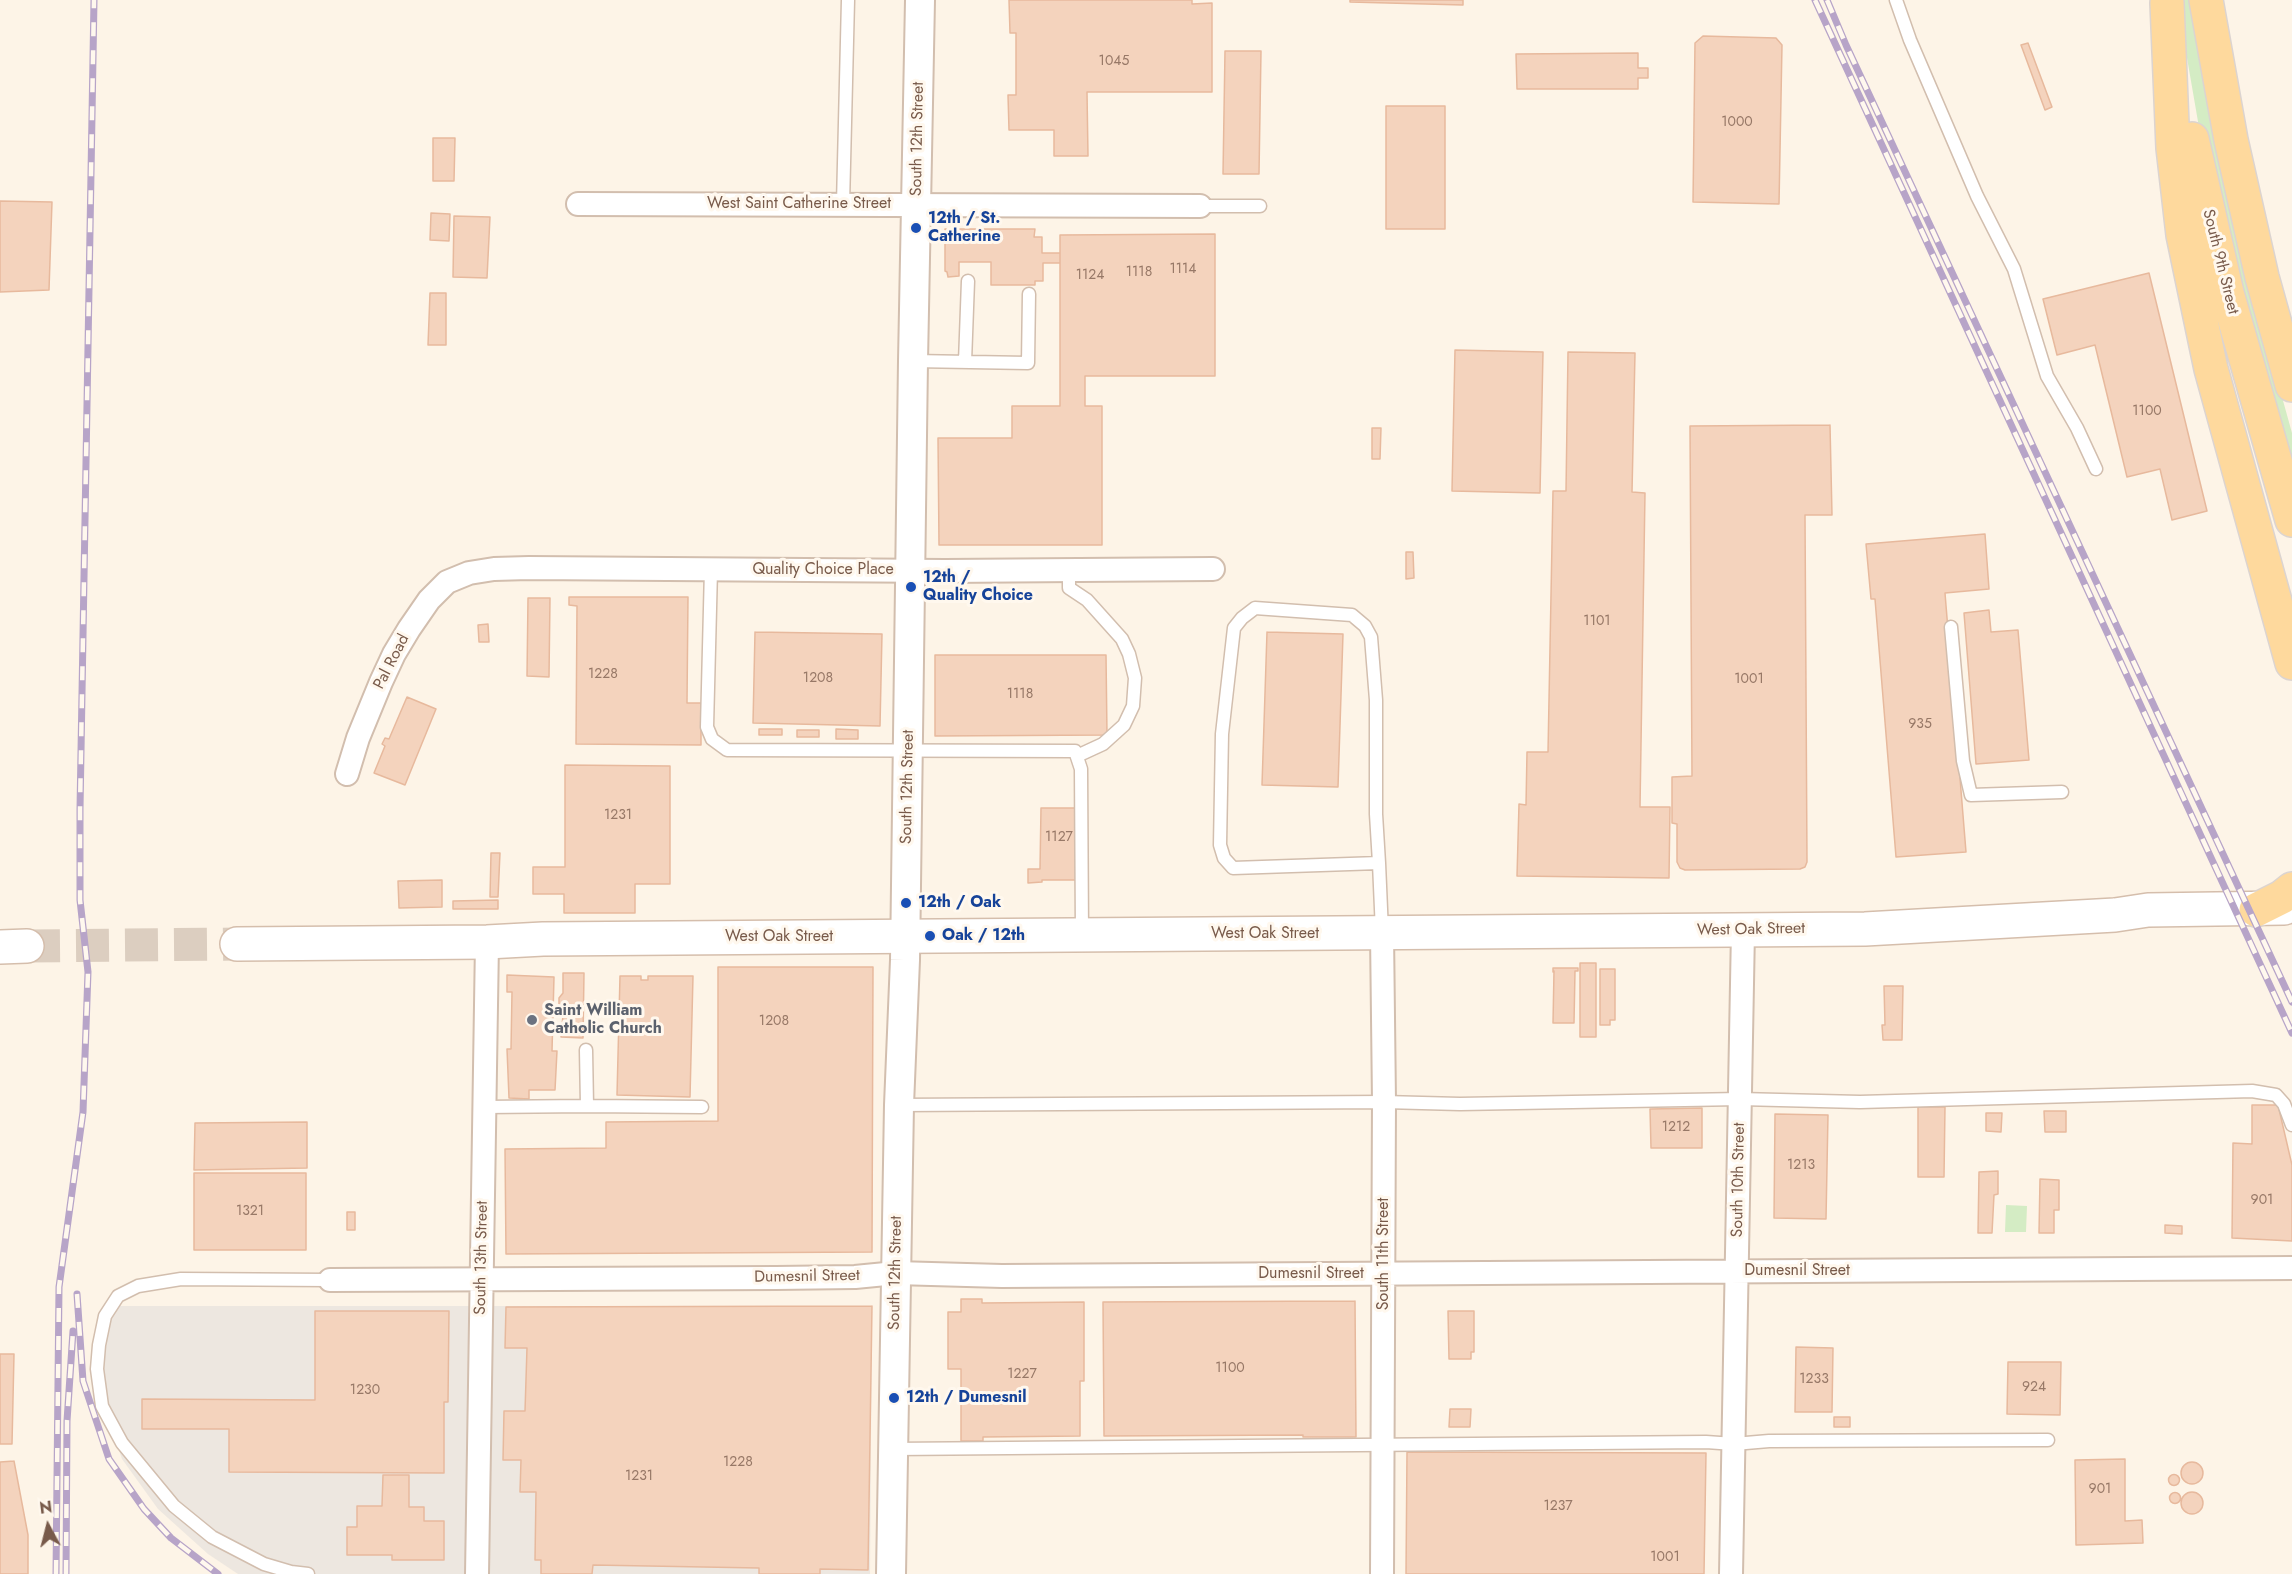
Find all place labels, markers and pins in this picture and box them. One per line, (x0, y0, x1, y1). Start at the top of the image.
place label: 12th / St. Catherine (928, 209, 1001, 247)
marker: 12th / St. Catherine (909, 221, 923, 235)
place label: 12th / Quality Choice (923, 568, 1033, 606)
marker: 12th / Quality Choice (904, 580, 918, 594)
place label: 12th / Oak (918, 893, 1001, 913)
marker: 12th / Oak (899, 896, 913, 910)
place label: Oak / 12th (942, 926, 1025, 946)
marker: Oak / 12th (923, 929, 937, 943)
place label: Saint William Catholic Church (544, 1001, 662, 1039)
marker: Saint William Catholic Church (525, 1013, 539, 1027)
place label: 12th / Dumesnil (906, 1388, 1027, 1408)
marker: 12th / Dumesnil (887, 1391, 901, 1405)

